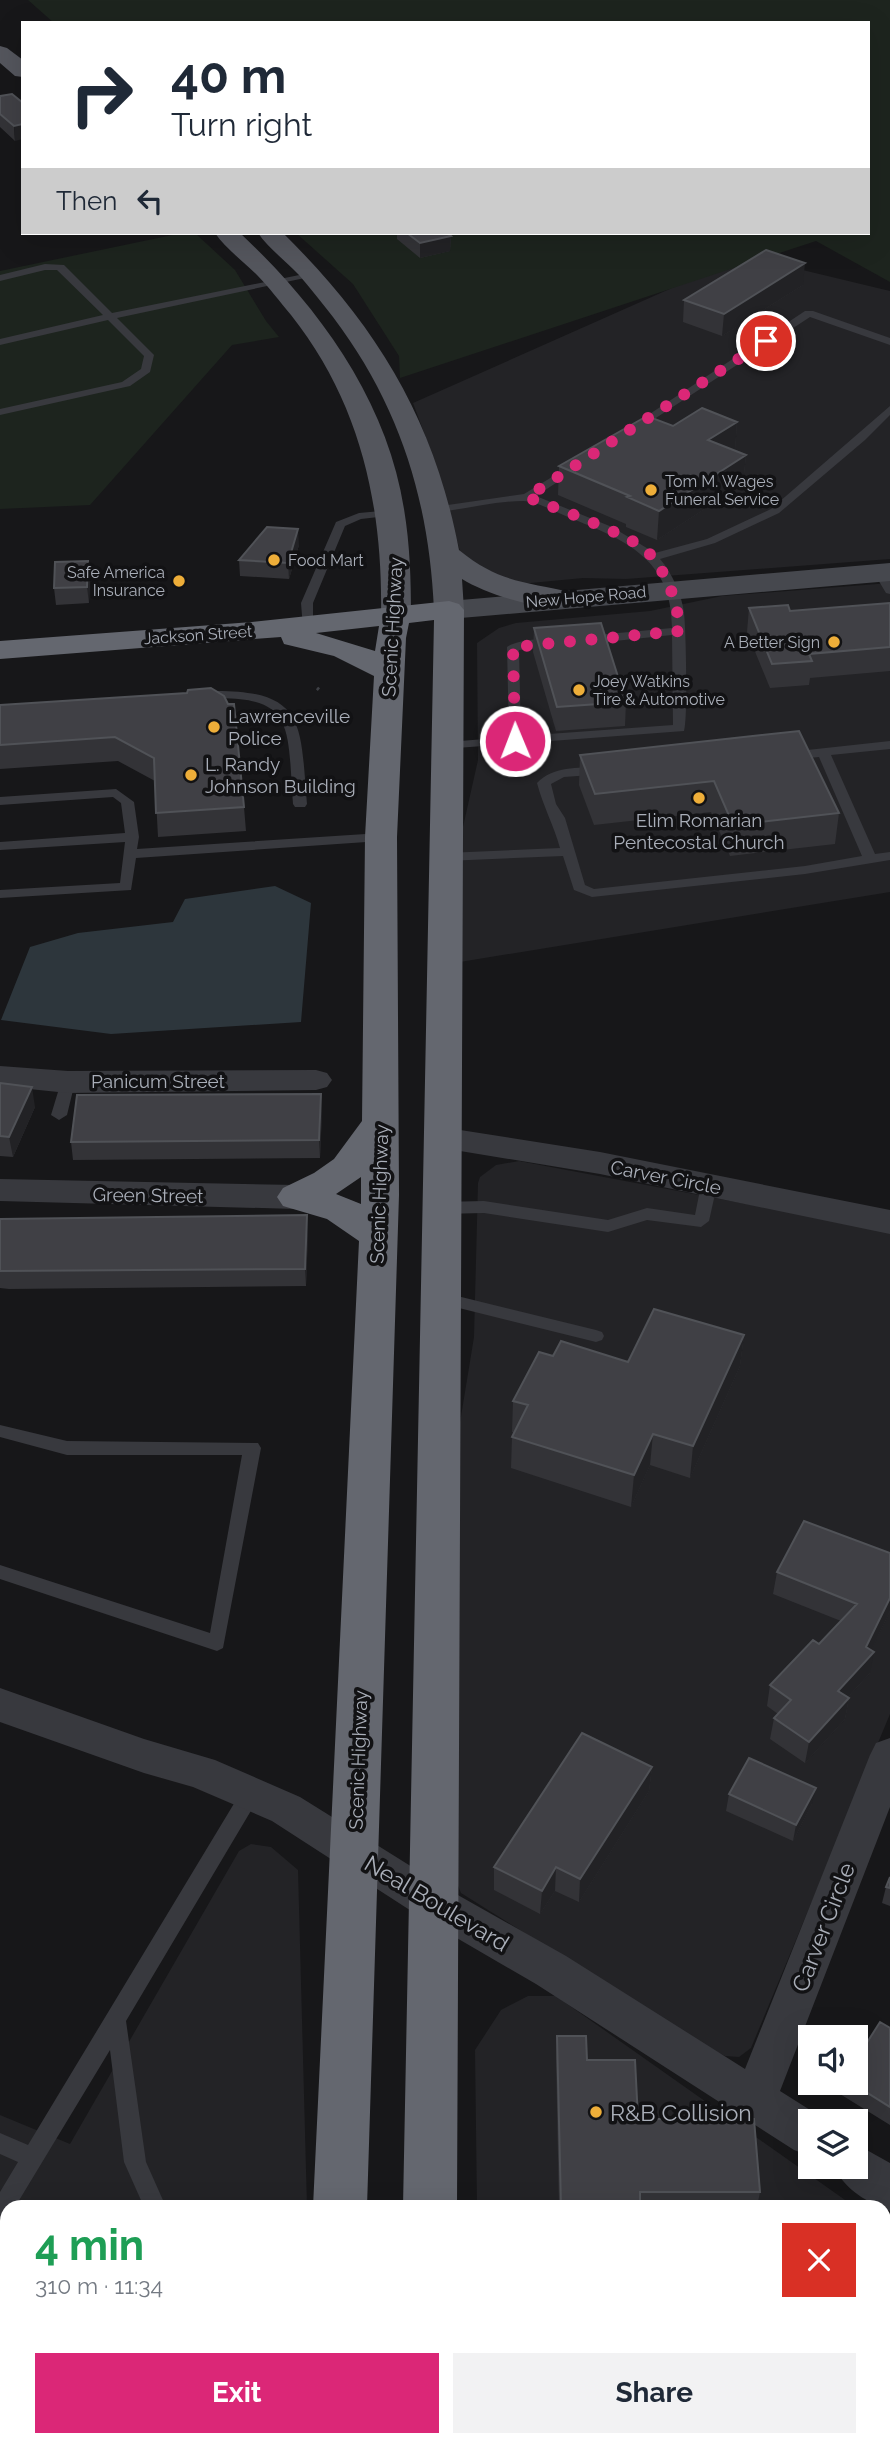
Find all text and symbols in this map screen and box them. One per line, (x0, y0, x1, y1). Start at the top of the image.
text: 40 m (171, 47, 286, 104)
icon: right (56, 49, 147, 140)
text: Turn right (171, 106, 312, 143)
icon: left (131, 182, 169, 220)
text: Then (56, 186, 117, 216)
pin (736, 311, 796, 371)
icon: arrive (747, 322, 785, 360)
place label: Tom M. Wages Funeral Service (665, 472, 779, 509)
marker: Tom M. Wages Funeral Service (643, 482, 659, 498)
place label: Food Mart (288, 551, 364, 570)
marker: Food Mart (266, 552, 282, 568)
street label: Scenic Highway (377, 557, 407, 697)
place label: Safe America Insurance (67, 563, 165, 600)
marker: Safe America Insurance (171, 573, 187, 589)
street label: New Hope Road (525, 582, 647, 612)
street label: Jackson Street (143, 622, 253, 648)
place label: A Better Sign (724, 633, 820, 652)
marker: A Better Sign (826, 634, 842, 650)
place label: Joey Watkins Tire & Automotive (593, 672, 725, 709)
marker: Joey Watkins Tire & Automotive (571, 682, 587, 698)
position arrow (478, 704, 552, 778)
place label: Lawrenceville Police (228, 705, 350, 749)
marker: Lawrenceville Police (206, 719, 222, 735)
place label: L. Randy Johnson Building (205, 753, 356, 797)
marker: L. Randy Johnson Building (183, 767, 199, 783)
marker: Elim Romarian Pentecostal Church (691, 790, 707, 806)
place label: Elim Romarian Pentecostal Church (613, 809, 785, 853)
street label: Panicum Street (91, 1070, 226, 1092)
street label: Scenic Highway (366, 1124, 392, 1264)
street label: Carver Circle (609, 1155, 723, 1199)
street label: Green Street (92, 1183, 204, 1207)
street label: Scenic Highway (345, 1690, 371, 1830)
street label: Neal Boulevard (360, 1849, 514, 1957)
street label: Carver Circle (786, 1859, 860, 1995)
map controls (798, 2025, 868, 2179)
button: sound (798, 2025, 868, 2095)
place label: R&B Collision (610, 2099, 752, 2126)
marker: R&B Collision (588, 2104, 604, 2120)
button: layers (798, 2109, 868, 2179)
text: 4 min (35, 2221, 144, 2270)
button: close (782, 2223, 856, 2297)
text: 310 m · 11:34 (35, 2272, 163, 2299)
button: Exit (35, 2353, 439, 2433)
button: Share (453, 2353, 856, 2433)

